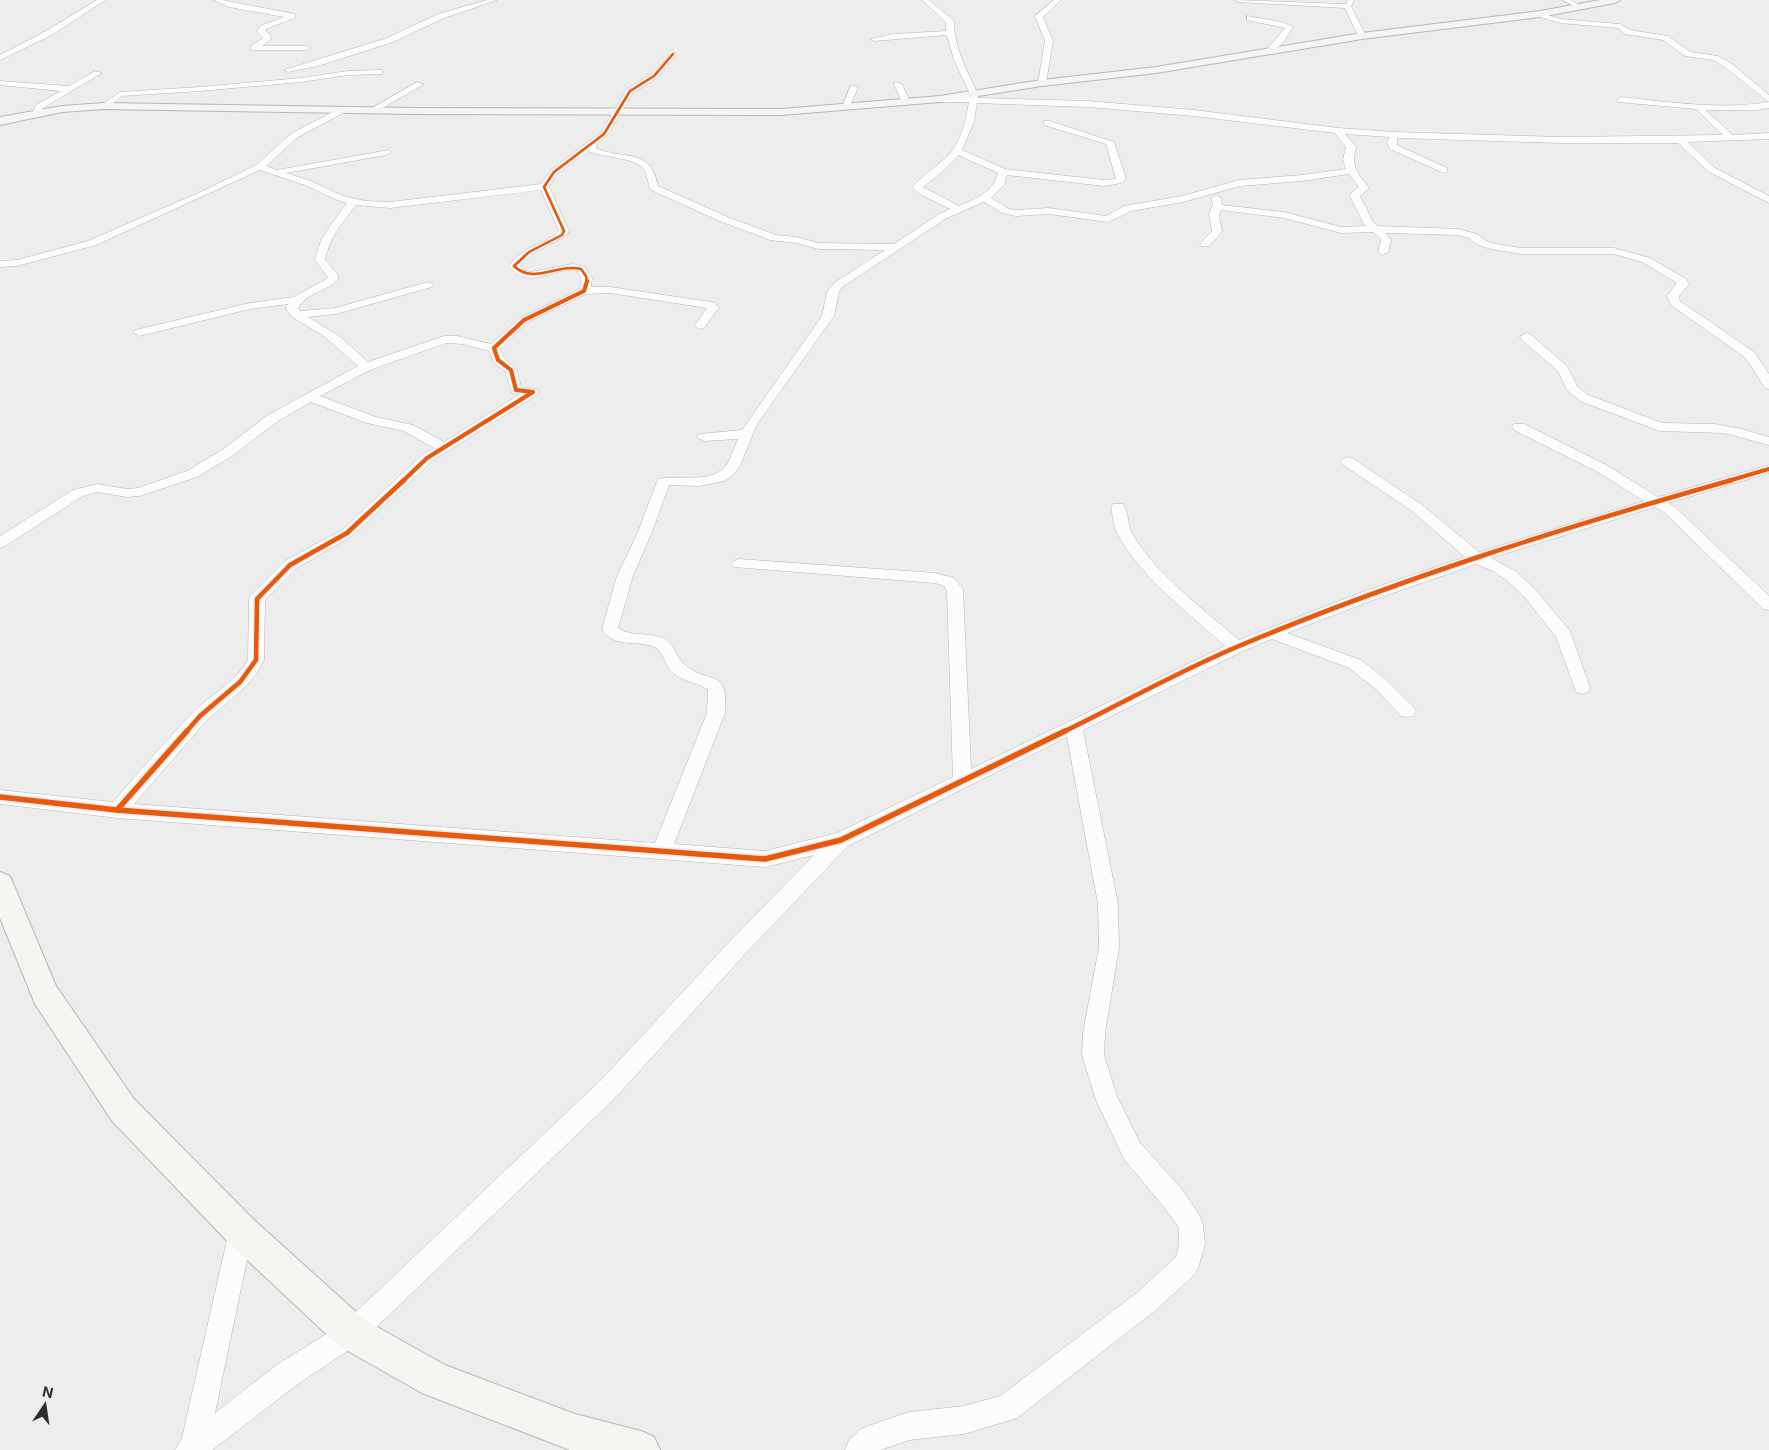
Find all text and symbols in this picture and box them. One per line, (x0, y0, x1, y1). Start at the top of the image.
north arrow (20, 1380, 70, 1430)
text: N (41, 1382, 55, 1401)

